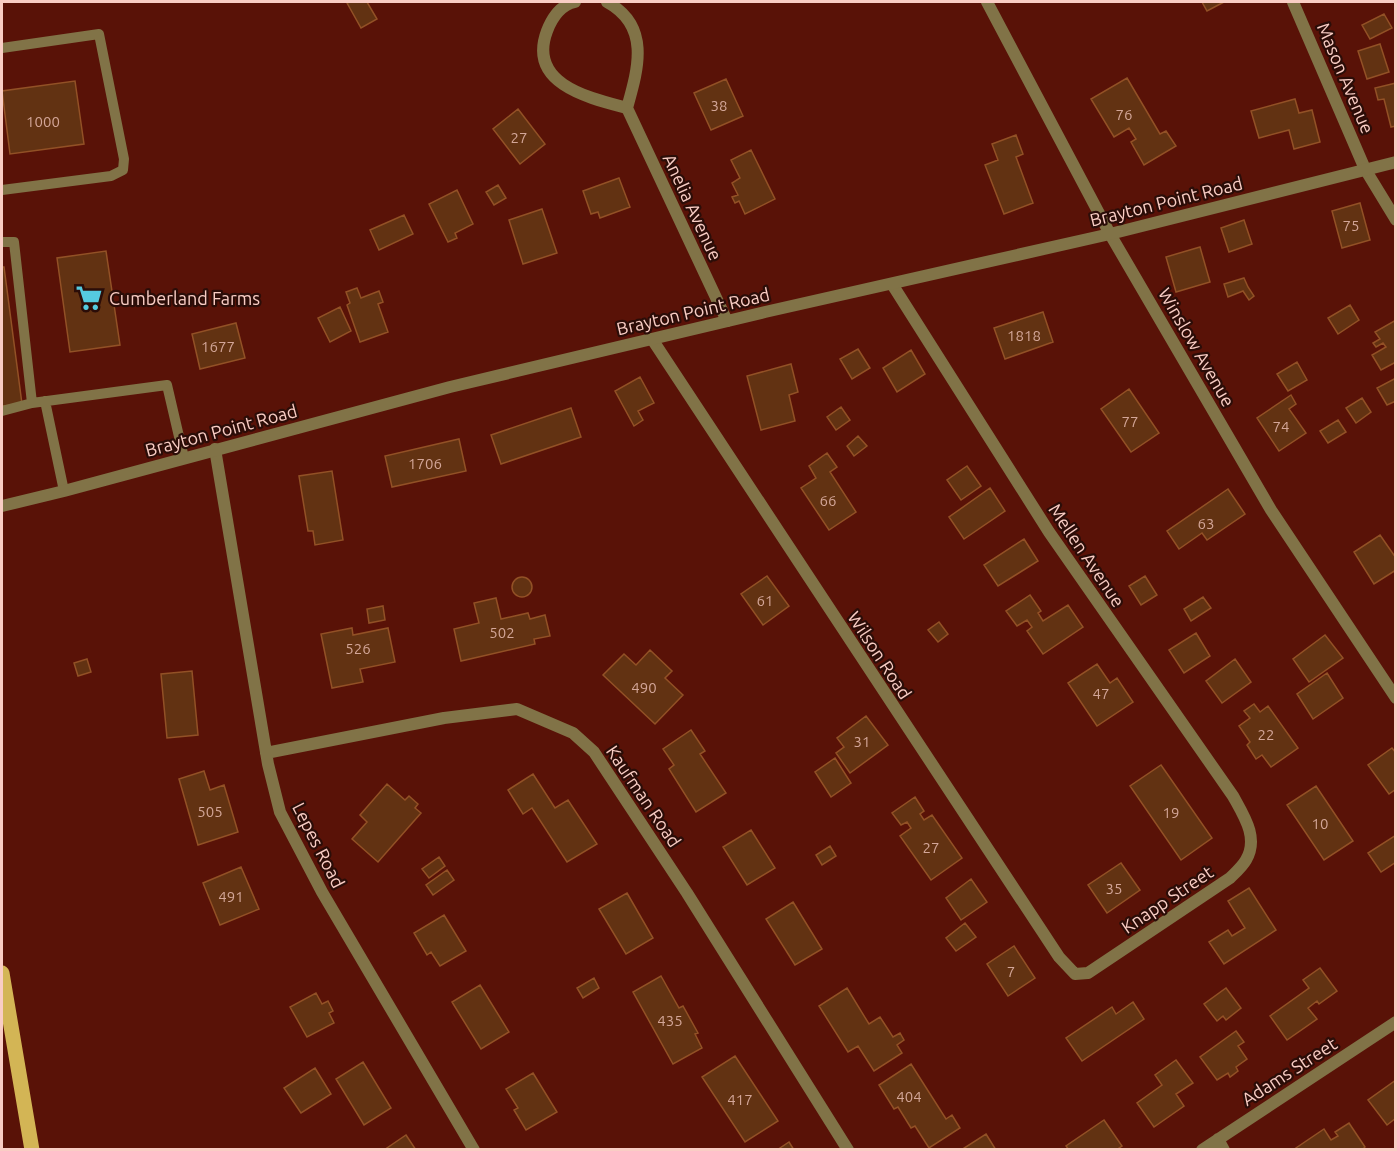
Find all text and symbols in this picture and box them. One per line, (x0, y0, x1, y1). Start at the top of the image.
street label: Mason Avenue (1314, 20, 1378, 136)
house number: 38 (711, 97, 727, 114)
house number: 76 (1116, 106, 1132, 123)
house number: 1000 (26, 113, 60, 130)
house number: 27 (511, 129, 527, 146)
street label: Anelia Avenue (660, 151, 726, 263)
street label: Brayton Point Road (1088, 172, 1244, 230)
house number: 75 (1343, 217, 1359, 234)
supermarket icon: Cumberland Farms (74, 283, 104, 313)
street label: Brayton Point Road (614, 284, 772, 338)
street label: Winslow Avenue (1155, 284, 1239, 410)
place label: Cumberland Farms (109, 288, 260, 308)
house number: 1818 (1007, 327, 1041, 344)
house number: 1677 (201, 338, 235, 355)
street label: Brayton Point Road (143, 400, 299, 460)
house number: 77 (1122, 413, 1138, 430)
house number: 74 (1273, 418, 1289, 435)
house number: 1706 (408, 455, 442, 472)
house number: 66 (820, 492, 836, 509)
street label: Mellen Avenue (1045, 500, 1129, 610)
house number: 63 (1198, 515, 1214, 532)
house number: 61 (757, 592, 773, 609)
street label: Wilson Road (844, 607, 916, 703)
house number: 502 (489, 624, 515, 641)
house number: 526 (345, 640, 371, 657)
house number: 490 (631, 679, 657, 696)
house number: 47 (1093, 685, 1109, 702)
house number: 22 (1258, 726, 1274, 743)
house number: 31 (854, 733, 870, 750)
street label: Kaufman Road (603, 741, 685, 851)
street label: Lepes Road (289, 799, 349, 891)
house number: 505 (197, 803, 223, 820)
house number: 19 (1163, 804, 1179, 821)
house number: 10 (1312, 815, 1328, 832)
house number: 27 (923, 839, 939, 856)
street label: Knapp Street (1117, 861, 1217, 937)
house number: 35 (1106, 880, 1122, 897)
house number: 491 (218, 888, 244, 905)
house number: 7 (1007, 963, 1015, 980)
house number: 435 (657, 1012, 683, 1029)
street label: Adams Street (1238, 1033, 1340, 1109)
house number: 404 (896, 1088, 922, 1105)
house number: 417 (727, 1091, 753, 1108)

